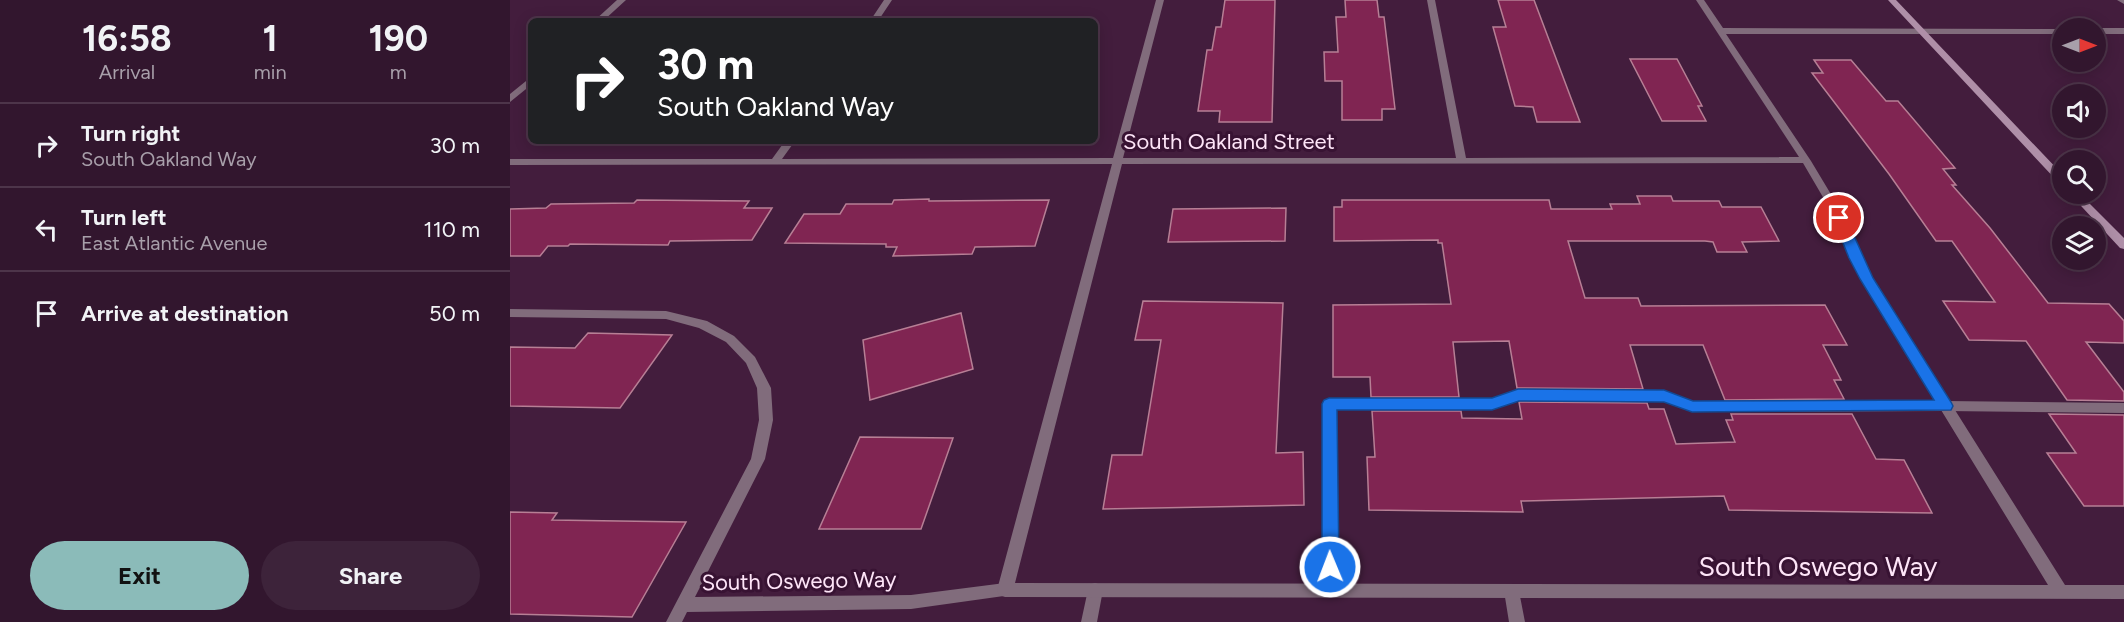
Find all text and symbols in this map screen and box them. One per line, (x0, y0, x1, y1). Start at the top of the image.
text: 16:58 (82, 17, 172, 60)
text: 1 (263, 17, 278, 60)
text: 190 (369, 17, 428, 60)
north arrow (2052, 18, 2106, 72)
map controls (2052, 18, 2106, 270)
text: 30 m (657, 39, 754, 90)
icon: right (558, 42, 636, 120)
text: Arrival (99, 60, 155, 84)
text: min (254, 60, 287, 84)
text: m (390, 60, 407, 84)
button: sound (2052, 84, 2106, 138)
text: South Oakland Way (657, 90, 894, 123)
text: Turn right (81, 120, 180, 147)
street label: South Oakland Street (1123, 128, 1335, 155)
icon: right (30, 129, 63, 162)
text: 30 m (430, 132, 480, 159)
text: South Oakland Way (81, 147, 257, 171)
button: search (2052, 150, 2106, 204)
pin (1813, 192, 1864, 243)
icon: arrive (1822, 201, 1855, 234)
text: Turn left (81, 204, 167, 231)
icon: left (30, 213, 63, 246)
text: 110 m (424, 216, 480, 243)
button: layers (2052, 216, 2106, 270)
text: East Atlantic Avenue (81, 231, 267, 255)
icon: arrive (30, 297, 63, 330)
text: Arrive at destination (81, 300, 289, 327)
text: 50 m (429, 300, 480, 327)
position arrow (1298, 535, 1362, 599)
button: Exit (30, 541, 249, 610)
button: Share (261, 541, 480, 610)
street label: South Oswego Way (1698, 550, 1938, 583)
street label: South Oswego Way (701, 566, 897, 596)

